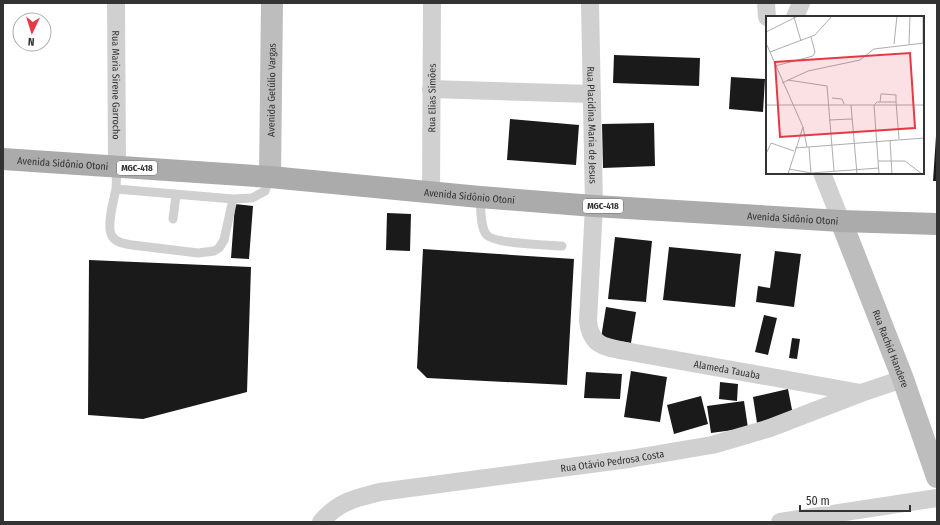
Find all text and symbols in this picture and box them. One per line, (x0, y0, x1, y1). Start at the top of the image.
north arrow (12, 12, 52, 52)
inset map (766, 16, 924, 174)
street label: Rua Maria Sirene Garrocho (109, 30, 122, 140)
text: N (28, 35, 35, 48)
street label: Avenida Getúlio Vargas (265, 43, 279, 137)
street label: Rua Elias Simões (426, 64, 439, 133)
street label: Rua Placidina Maria de Jesus (584, 66, 599, 184)
street label: Avenida Sidônio Otoni (17, 155, 109, 173)
road number: MGC-418 (117, 161, 157, 175)
street label: Avenida Sidônio Otoni (423, 187, 515, 207)
road number: MGC-418 (583, 199, 623, 213)
street label: Avenida Sidônio Otoni (747, 210, 839, 228)
street label: Rua Rachid Handere (869, 308, 911, 390)
street label: Alameda Tauaba (693, 358, 761, 382)
street label: Rua Otávio Pedrosa Costa (560, 448, 665, 475)
scale bar (800, 487, 910, 513)
text: 50 m (806, 494, 830, 508)

